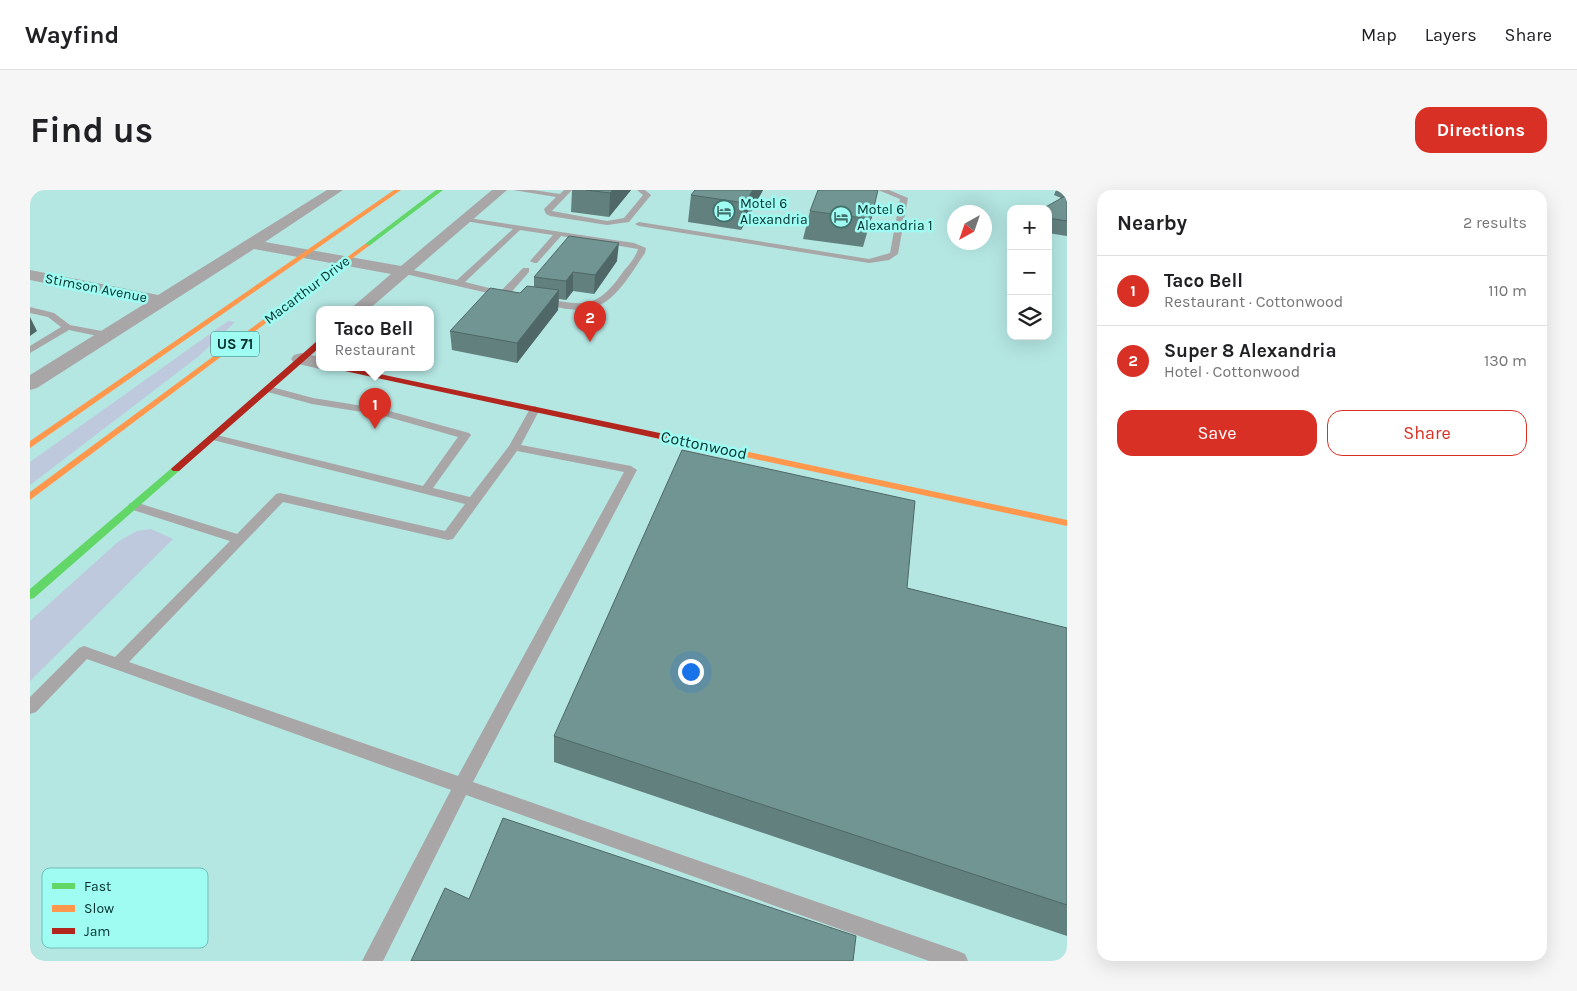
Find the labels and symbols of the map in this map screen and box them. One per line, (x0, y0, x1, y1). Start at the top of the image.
place label: Motel 6 Alexandria (740, 195, 808, 228)
hotel icon: Motel 6 Alexandria (712, 199, 736, 223)
place label: Motel 6 Alexandria 1 (857, 201, 933, 234)
hotel icon: Motel 6 Alexandria 1 (829, 205, 853, 229)
north arrow (947, 205, 992, 250)
street label: Macarthur Drive (261, 252, 353, 328)
street label: Stimson Avenue (43, 270, 149, 306)
pin: 2 (574, 301, 606, 342)
road number: US 71 (211, 332, 259, 356)
pin: 1 (359, 388, 391, 429)
street label: Cottonwood (659, 427, 749, 463)
your location (678, 659, 704, 685)
legend (42, 868, 208, 948)
text: Fast (84, 878, 111, 895)
text: Slow (84, 900, 114, 917)
text: Jam (84, 923, 110, 940)

